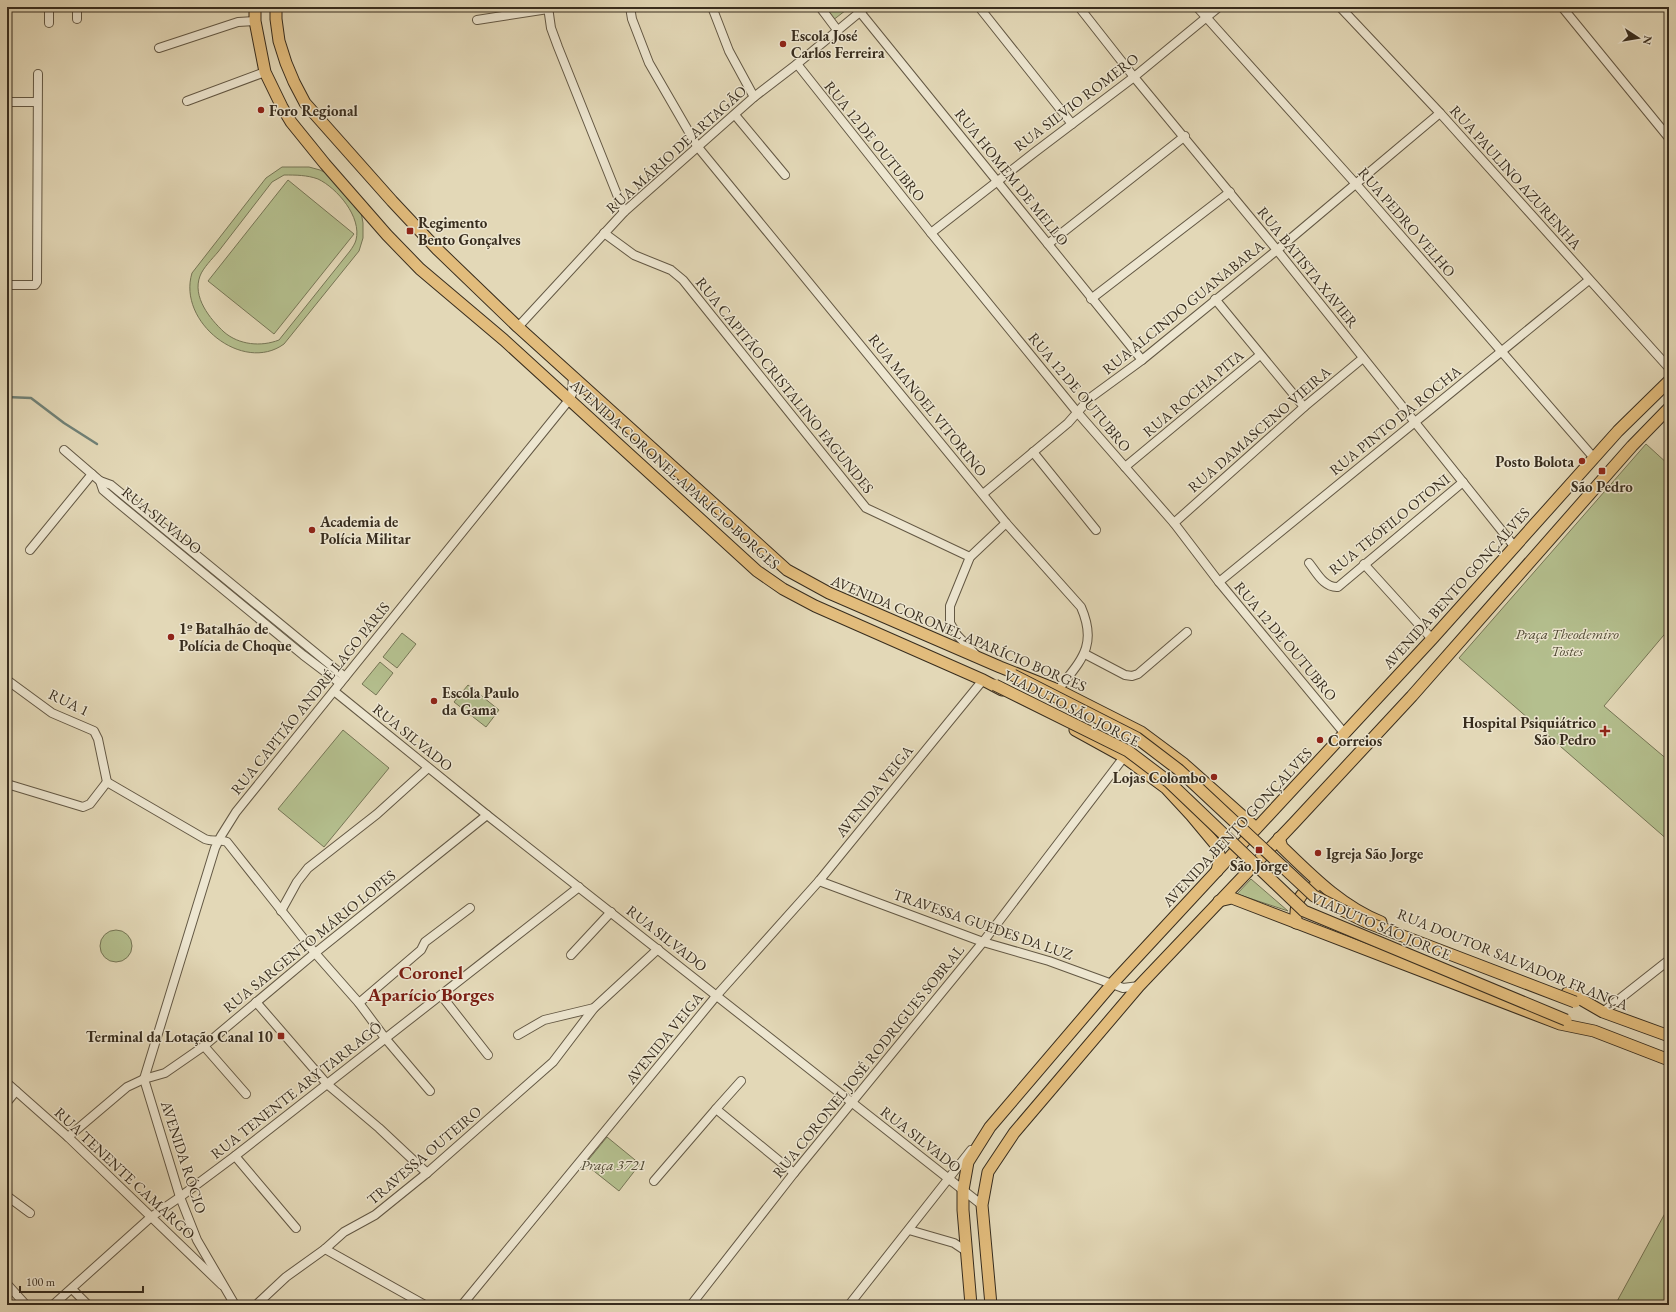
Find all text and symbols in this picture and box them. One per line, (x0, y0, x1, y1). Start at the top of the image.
north arrow (1618, 18, 1658, 58)
place label: Escola José Carlos Ferreira (791, 26, 885, 62)
text: N (1640, 34, 1656, 46)
marker: Escola José Carlos Ferreira (778, 39, 788, 49)
street label: RUA SILVIO ROMERO (1010, 49, 1142, 155)
street label: RUA 12 DE OUTUBRO (820, 77, 930, 205)
street label: RUA MÁRIO DE ARTAGÃO (602, 81, 750, 217)
place label: Foro Regional (269, 101, 359, 120)
street label: RUA PAULINO AZURENHA (1446, 101, 1586, 254)
marker: Foro Regional (256, 105, 266, 115)
street label: RUA HOMEM DE MELLO (951, 105, 1073, 249)
street label: RUA PEDRO VELHO (1354, 163, 1460, 281)
street label: RUA BATISTA XAVIER (1253, 203, 1363, 332)
place label: Regimento Bento Gonçalves (418, 213, 521, 249)
marker: Regimento Bento Gonçalves (405, 226, 415, 236)
street label: RUA ALCINDO GUANABARA (1098, 235, 1268, 378)
street label: RUA CAPITÃO CRISTALINO FAGUNDES (692, 273, 878, 497)
street label: RUA 12 DE OUTUBRO (1025, 328, 1135, 456)
street label: RUA MANOEL VITORINO (865, 330, 991, 480)
street label: RUA ROCHA PITA (1139, 345, 1248, 441)
street label: RUA DAMASCENO VIEIRA (1184, 361, 1335, 496)
street label: RUA PINTO DA ROCHA (1325, 361, 1465, 479)
street label: AVENIDA CORONEL APARÍCIO BORGES (566, 374, 784, 573)
place label: Posto Bolota (1495, 452, 1574, 471)
marker: Posto Bolota (1577, 456, 1587, 466)
marker: São Pedro (1597, 466, 1607, 476)
street label: RUA TEÓFILO OTONI (1325, 469, 1453, 579)
place label: São Pedro (1571, 477, 1633, 496)
street label: RUA SILVADO (118, 482, 206, 558)
street label: AVENIDA BENTO GONÇALVES (1378, 503, 1534, 673)
place label: Academia de Polícia Militar (319, 512, 411, 548)
marker: Academia de Polícia Militar (307, 525, 317, 535)
street label: AVENIDA CORONEL APARÍCIO BORGES (828, 570, 1089, 696)
street label: RUA 12 DE OUTUBRO (1231, 577, 1341, 705)
street label: RUA CAPITÃO ANDRÉ LAGO PÁRIS (226, 598, 394, 798)
place label: 1º Batalhão de Polícia de Choque (179, 619, 291, 655)
park label: Praça Theodemiro Tostes (1515, 624, 1619, 660)
marker: 1º Batalhão de Polícia de Choque (166, 632, 176, 642)
street label: VIADUTO SÃO JORGE (1001, 665, 1144, 751)
place label: Escola Paulo da Gama (442, 683, 519, 719)
street label: RUA 1 (46, 684, 92, 720)
marker: Escola Paulo da Gama (429, 696, 439, 706)
street label: RUA SILVADO (369, 699, 457, 775)
place label: Hospital Psiquiátrico São Pedro (1463, 713, 1596, 749)
marker: Hospital Psiquiátrico São Pedro (1599, 725, 1611, 737)
place label: Correios (1328, 731, 1382, 750)
marker: Correios (1315, 735, 1325, 745)
street label: AVENIDA VEIGA (830, 741, 917, 842)
street label: AVENIDA BENTO GONÇALVES (1157, 743, 1316, 911)
place label: Lojas Colombo (1113, 768, 1206, 787)
marker: Lojas Colombo (1209, 772, 1219, 782)
place label: Igreja São Jorge (1326, 844, 1423, 863)
marker: São Jorge (1254, 845, 1264, 855)
marker: Igreja São Jorge (1313, 848, 1323, 858)
place label: São Jorge (1230, 856, 1288, 875)
street label: RUA SARGENTO MÁRIO LOPES (219, 865, 399, 1017)
street label: TRAVESSA GUEDES DA LUZ (891, 884, 1075, 964)
street label: VIADUTO SÃO JORGE (1308, 888, 1454, 964)
street label: RUA SILVADO (623, 901, 711, 975)
street label: RUA DOUTOR SALVADOR FRANÇA (1395, 904, 1632, 1014)
street label: RUA CORONEL JOSÉ RODRIGUES SOBRAL (768, 941, 968, 1181)
district label: Coronel Aparício Borges (367, 960, 495, 1007)
street label: AVENIDA VEIGA (620, 988, 707, 1089)
street label: RUA TENENTE ARY TARRAGÔ (206, 1017, 386, 1163)
place label: Terminal da Lotação Canal 10 (86, 1027, 273, 1046)
marker: Terminal da Lotação Canal 10 (276, 1031, 286, 1041)
street label: AVENIDA RÓCIO (157, 1097, 211, 1216)
street label: TRAVESSA OUTEIRO (363, 1102, 485, 1208)
street label: RUA SILVADO (877, 1102, 965, 1176)
street label: RUA TENENTE CAMARGO (51, 1103, 199, 1243)
park label: Praça 3721 (581, 1155, 645, 1174)
scale bar (20, 1268, 143, 1294)
text: 100 m (26, 1274, 56, 1290)

